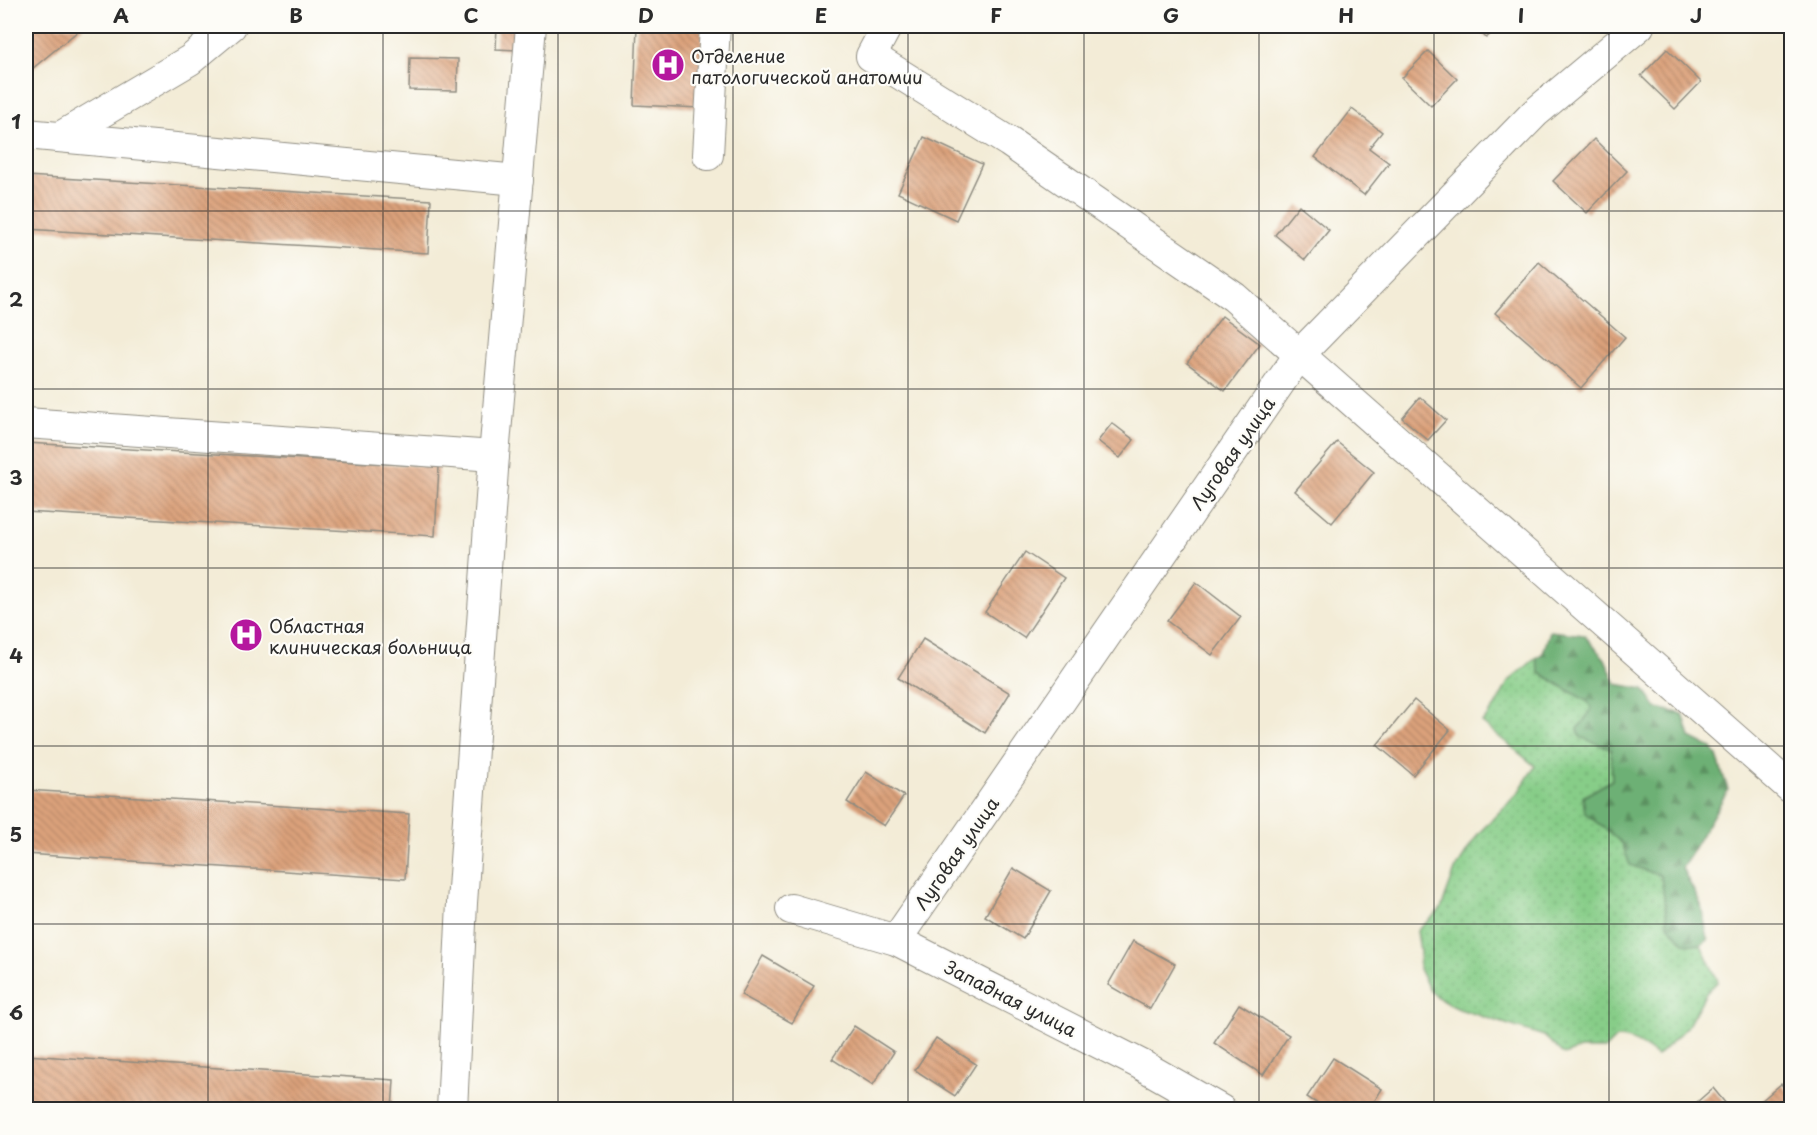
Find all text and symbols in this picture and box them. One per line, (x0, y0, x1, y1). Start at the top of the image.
text: A (113, 0, 129, 30)
text: B (289, 0, 303, 30)
text: C (463, 0, 479, 30)
text: D (638, 0, 654, 30)
text: E (815, 0, 827, 30)
text: F (990, 0, 1002, 30)
text: G (1163, 0, 1179, 30)
text: H (1338, 0, 1354, 30)
text: I (1518, 0, 1524, 30)
text: J (1690, 0, 1702, 30)
place label: Отделение патологической анатомии (691, 42, 923, 90)
hospital icon: Отделение патологической анатомии (650, 47, 686, 83)
text: 1 (11, 106, 21, 136)
text: 2 (9, 284, 23, 314)
street label: Луговая улица (1183, 390, 1281, 515)
text: 3 (9, 462, 23, 492)
place label: Областная клиническая больница (269, 612, 472, 660)
hospital icon: Областная клиническая больница (228, 617, 264, 653)
text: 4 (9, 640, 23, 670)
street label: Луговая улица (907, 790, 1005, 915)
text: 5 (10, 819, 22, 849)
street label: Западная улица (940, 953, 1082, 1043)
text: 6 (9, 997, 23, 1027)

